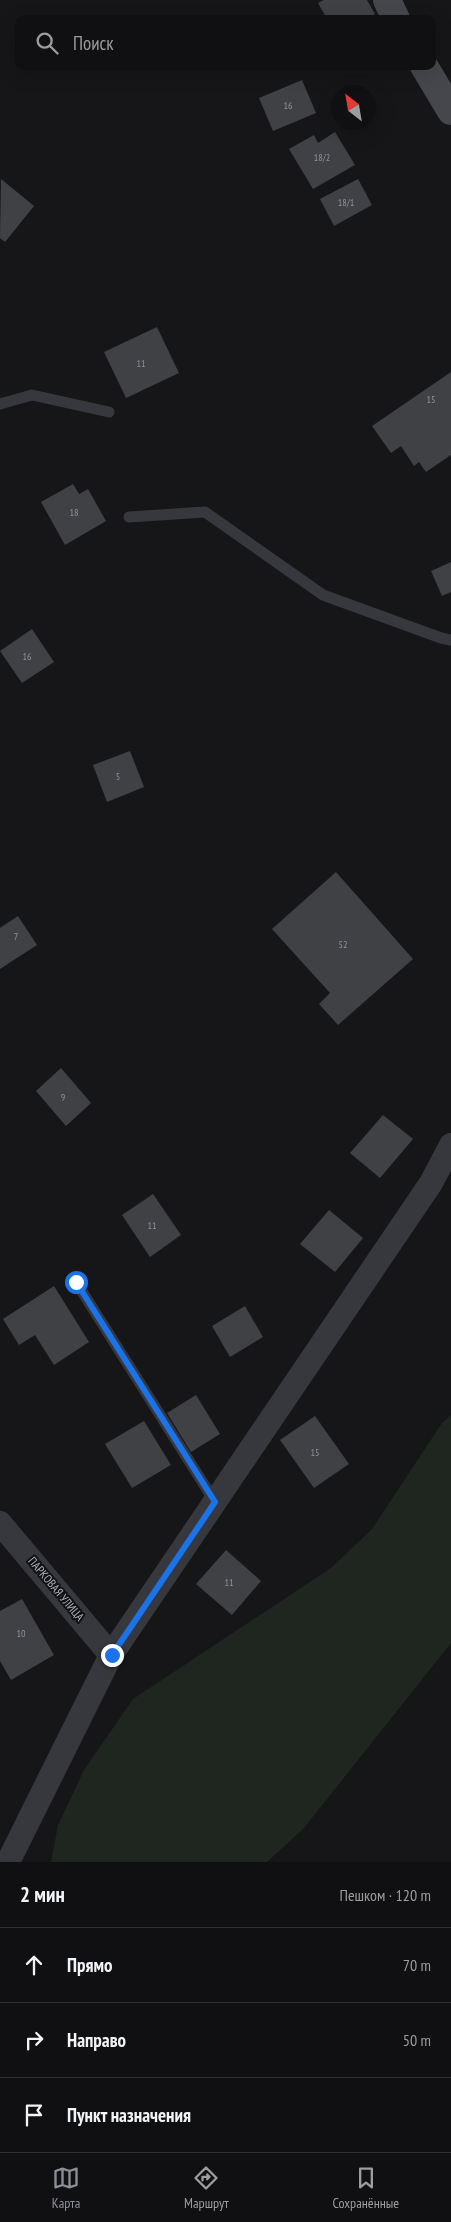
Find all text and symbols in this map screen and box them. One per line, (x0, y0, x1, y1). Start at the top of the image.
search box (15, 15, 436, 70)
icon: search (33, 29, 61, 57)
text: Поиск (73, 31, 114, 55)
north arrow (331, 85, 376, 130)
house number: 16 (284, 99, 293, 112)
house number: 18/2 (314, 151, 330, 164)
house number: 18/1 (338, 196, 354, 209)
house number: 11 (137, 357, 146, 370)
house number: 15 (427, 393, 436, 406)
house number: 18 (70, 506, 79, 519)
house number: 16 (23, 650, 32, 663)
house number: 5 (116, 770, 120, 783)
house number: 7 (14, 930, 18, 943)
house number: 52 (339, 938, 348, 951)
house number: 9 (61, 1091, 65, 1104)
house number: 11 (148, 1219, 157, 1232)
route start (65, 1271, 88, 1294)
house number: 15 (311, 1446, 320, 1459)
street label: ПАРКОВАЯ УЛИЦА (25, 1554, 88, 1624)
house number: 11 (225, 1576, 234, 1589)
house number: 10 (17, 1627, 26, 1640)
route end (101, 1644, 124, 1667)
text: 2 мин (20, 1881, 65, 1908)
text: Пешком · 120 m (340, 1885, 431, 1905)
icon: ahead (20, 1951, 48, 1979)
text: Прямо (67, 1953, 112, 1977)
text: 70 m (403, 1955, 431, 1975)
icon: right (20, 2026, 48, 2054)
text: Направо (67, 2028, 126, 2052)
text: 50 m (403, 2030, 431, 2050)
icon: arrive (20, 2101, 48, 2129)
text: Пункт назначения (67, 2103, 191, 2127)
tab: Карта (52, 2164, 80, 2212)
tab: Маршрут (184, 2164, 229, 2212)
tab: Сохранённые (332, 2164, 399, 2212)

